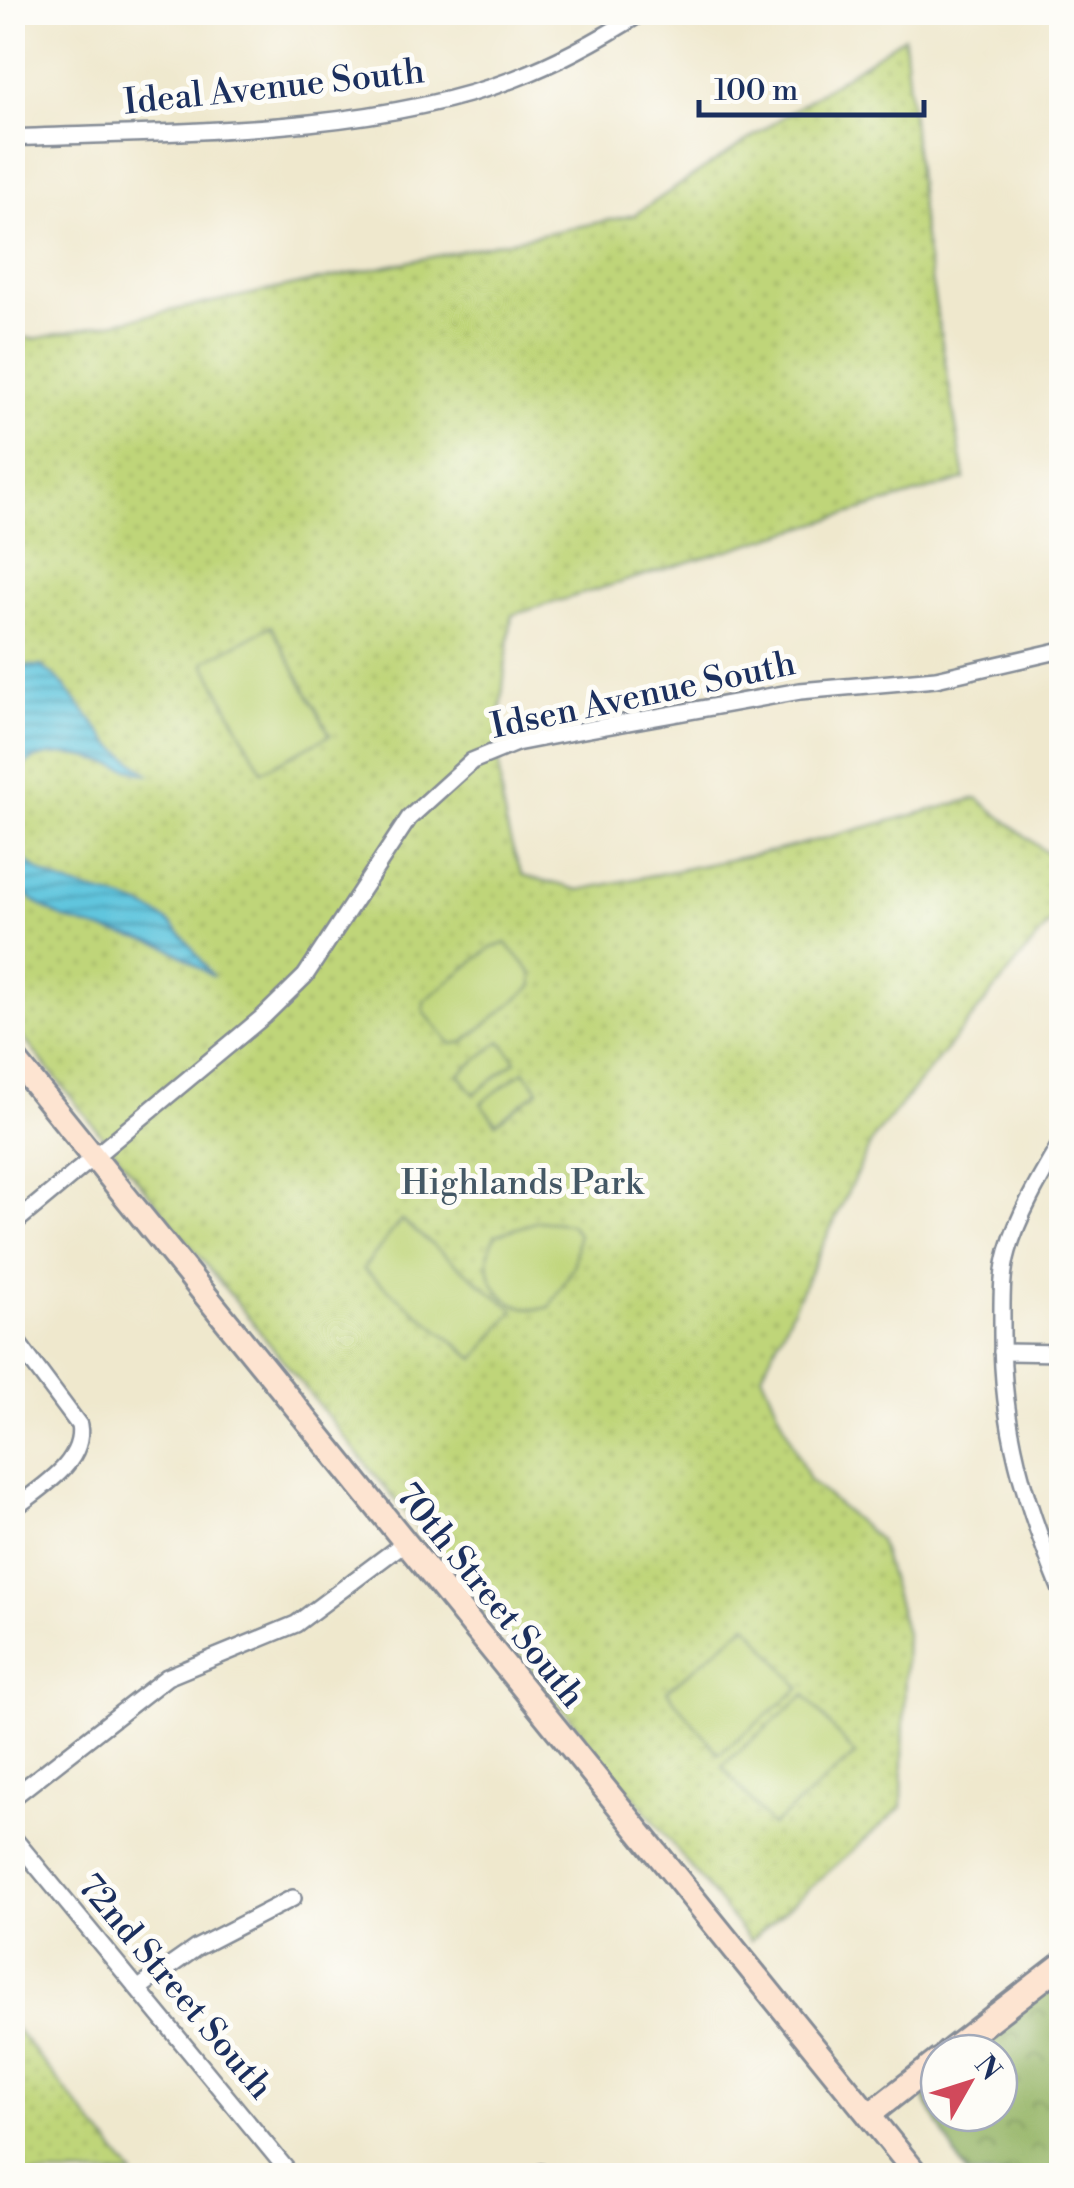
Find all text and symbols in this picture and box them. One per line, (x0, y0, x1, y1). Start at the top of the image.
street label: Ideal Avenue South (122, 50, 427, 125)
scale bar (699, 55, 924, 117)
text: 100 m (714, 72, 798, 110)
street label: Idsen Avenue South (487, 642, 800, 749)
park label: Highlands Park (401, 1162, 645, 1205)
street label: 70th Street South (386, 1475, 594, 1717)
street label: 72nd Street South (68, 1866, 282, 2108)
north arrow (919, 2033, 1019, 2133)
text: N (967, 2049, 1008, 2088)

